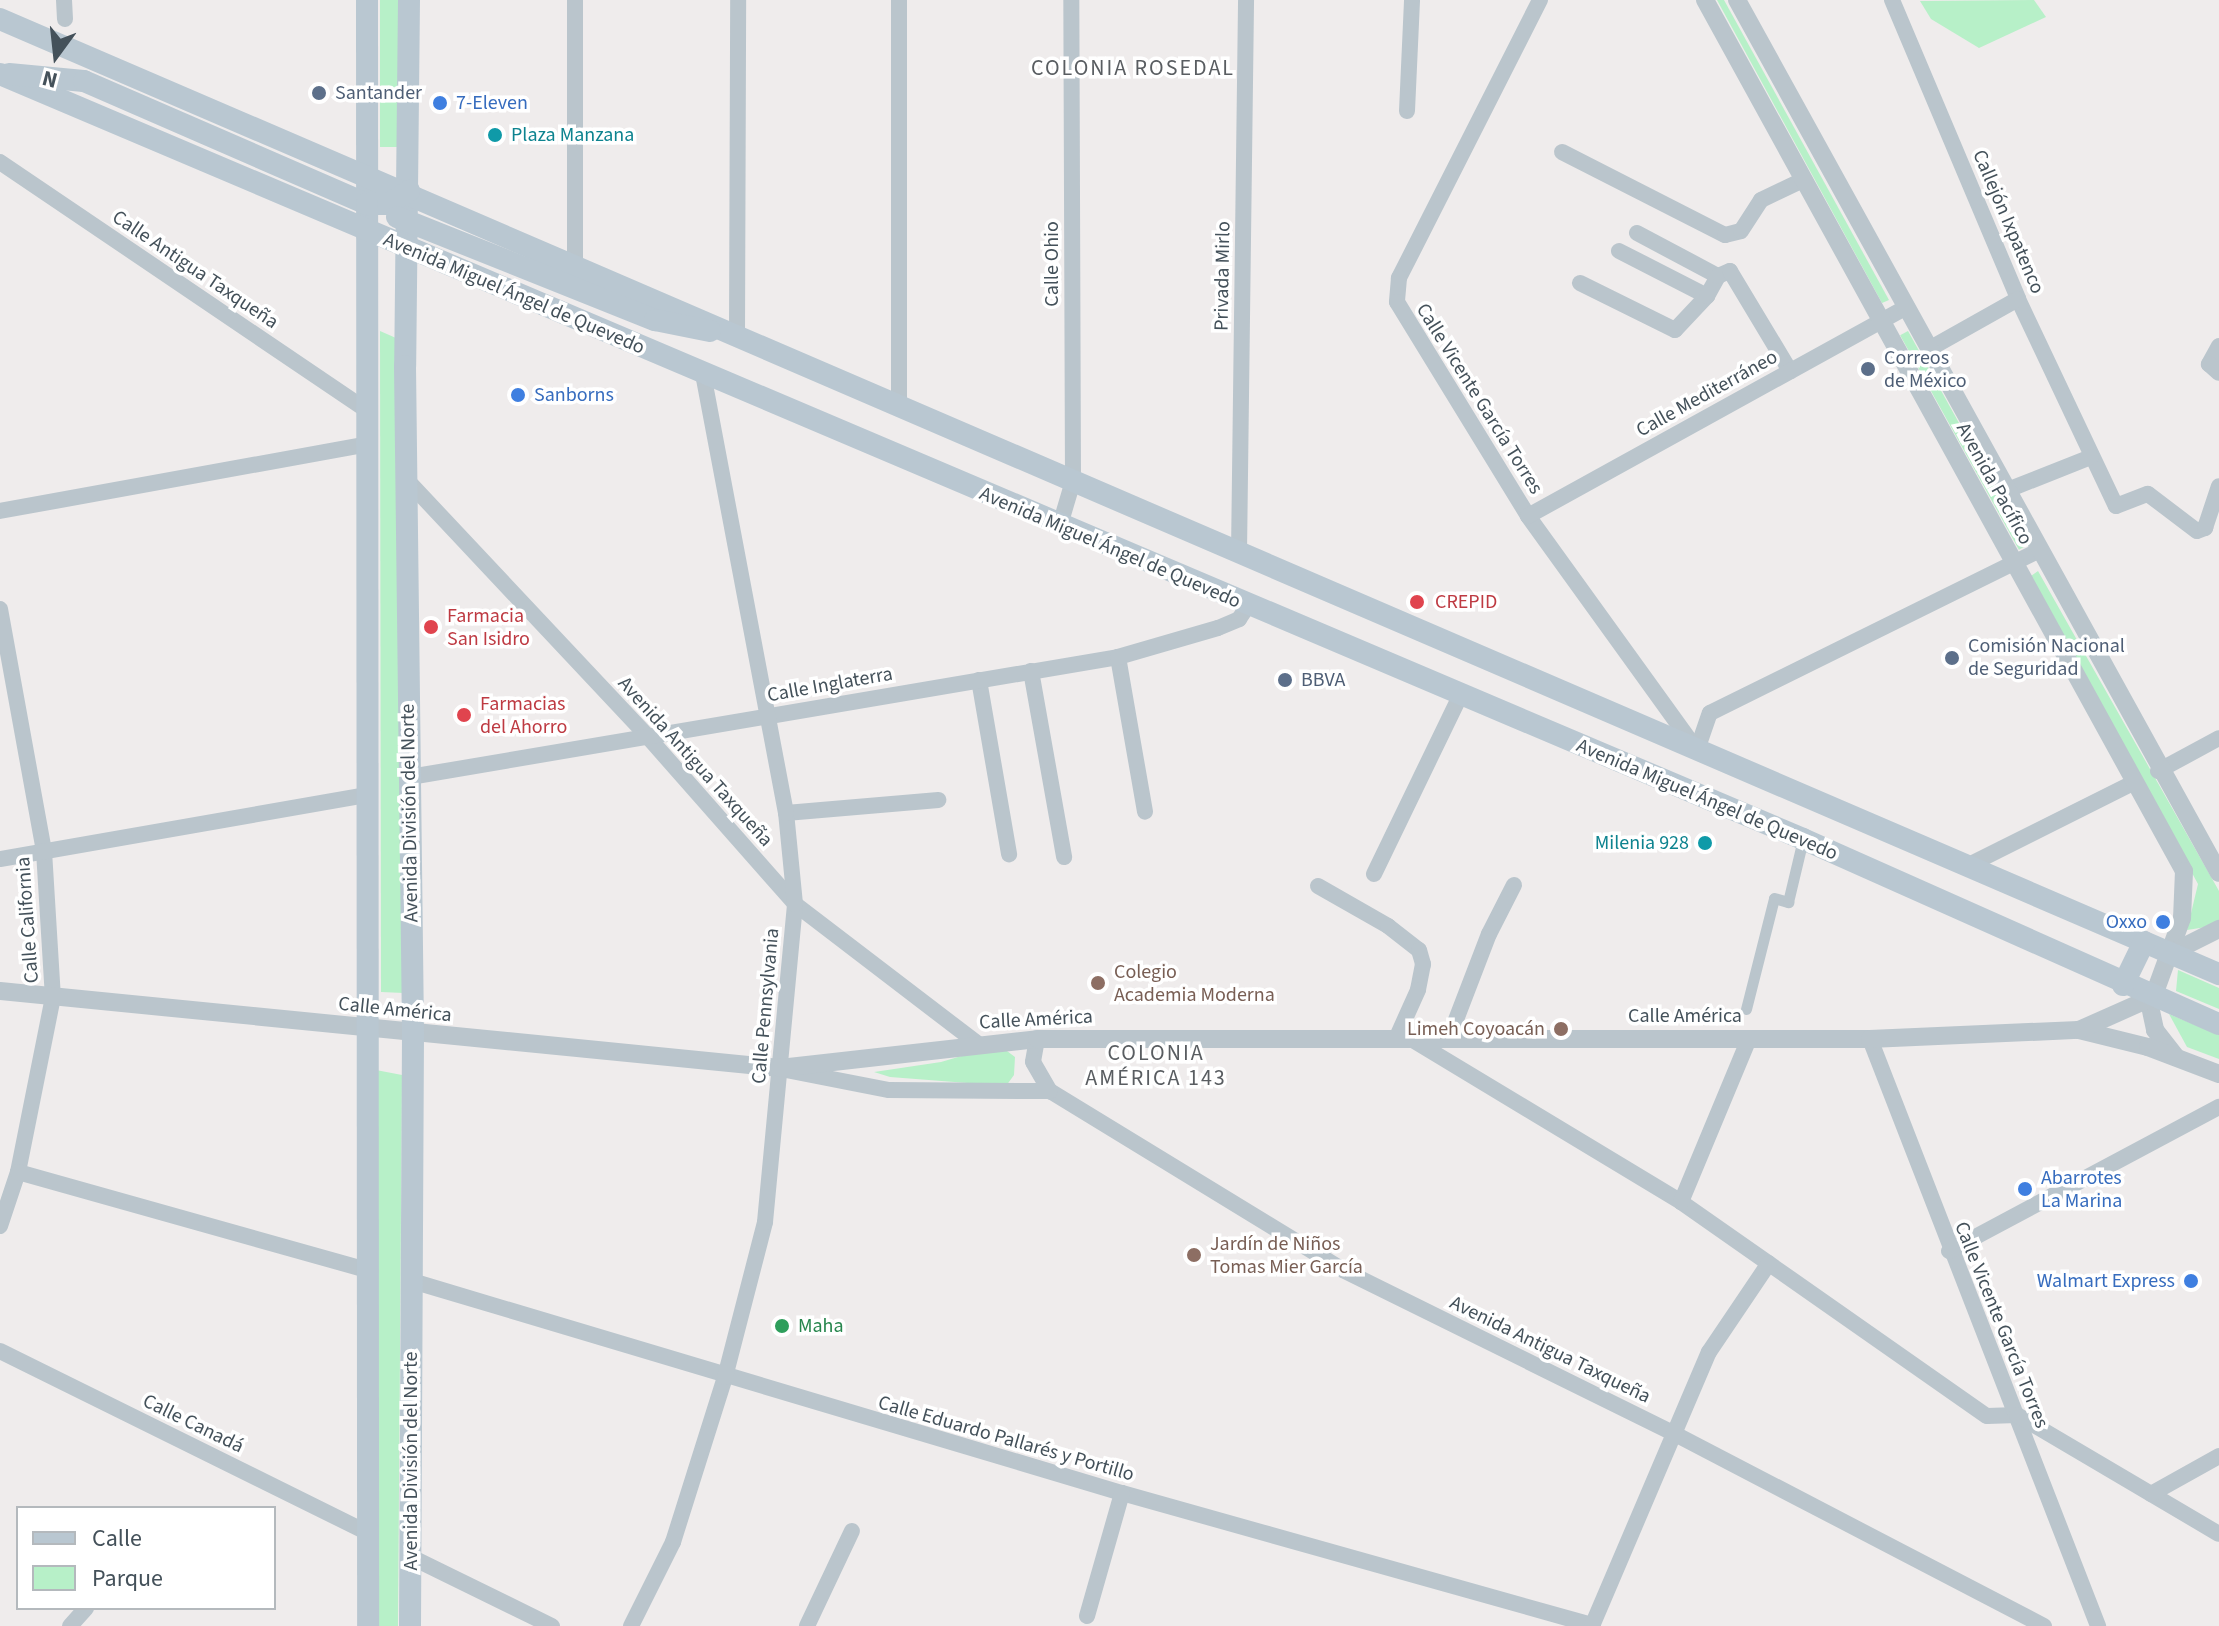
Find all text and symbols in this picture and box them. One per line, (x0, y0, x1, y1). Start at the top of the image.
north arrow (16, 16, 96, 96)
district label: COLONIA ROSEDAL (1031, 56, 1235, 82)
text: N (39, 62, 61, 97)
place label: Santander (335, 81, 422, 105)
marker: Santander (310, 84, 328, 102)
place label: 7-Eleven (456, 91, 528, 115)
marker: 7-Eleven (431, 94, 449, 112)
place label: Plaza Manzana (511, 123, 634, 147)
marker: Plaza Manzana (486, 126, 504, 144)
street label: Callejón Ixpatenco (1967, 146, 2049, 298)
street label: Calle Antigua Taxqueña (107, 206, 283, 334)
street label: Calle Ohio (1040, 221, 1064, 307)
street label: Privada Mirlo (1210, 221, 1236, 331)
street label: Avenida Miguel Ángel de Quevedo (380, 228, 648, 360)
street label: Calle Vicente García Torres (1410, 299, 1548, 499)
street label: Calle Mediterráneo (1632, 345, 1782, 443)
place label: Correos de México (1884, 346, 1967, 393)
marker: Correos de México (1859, 360, 1877, 378)
place label: Sanborns (534, 383, 614, 407)
marker: Sanborns (509, 386, 527, 404)
street label: Avenida Pacífico (1951, 419, 2037, 549)
street label: Avenida Miguel Ángel de Quevedo (976, 482, 1244, 614)
place label: CREPID (1435, 590, 1497, 614)
marker: CREPID (1406, 591, 1428, 613)
place label: Farmacia San Isidro (447, 604, 530, 651)
marker: Farmacia San Isidro (422, 618, 440, 636)
place label: Comisión Nacional de Seguridad (1968, 634, 2125, 681)
marker: Comisión Nacional de Seguridad (1943, 649, 1961, 667)
street label: Calle Inglaterra (766, 662, 894, 708)
place label: BBVA (1301, 668, 1345, 692)
marker: BBVA (1276, 671, 1294, 689)
street label: Avenida Antigua Taxqueña (612, 672, 778, 852)
place label: Farmacias del Ahorro (480, 692, 567, 739)
street label: Avenida División del Norte (396, 703, 424, 923)
marker: Farmacias del Ahorro (455, 706, 473, 724)
street label: Avenida Miguel Ángel de Quevedo (1573, 734, 1841, 866)
place label: Milenia 928 (1595, 831, 1689, 855)
marker: Milenia 928 (1696, 834, 1714, 852)
street label: Calle California (12, 856, 44, 984)
place label: Oxxo (2106, 910, 2147, 934)
marker: Oxxo (2154, 913, 2172, 931)
street label: Calle Pennsylvania (747, 927, 785, 1085)
place label: Colegio Academia Moderna (1114, 960, 1275, 1007)
marker: Colegio Academia Moderna (1089, 974, 1107, 992)
street label: Calle América (337, 992, 453, 1028)
street label: Calle América (1628, 1004, 1742, 1028)
street label: Calle América (979, 1005, 1093, 1035)
place label: Limeh Coyoacán (1407, 1017, 1545, 1041)
marker: Limeh Coyoacán (1552, 1020, 1570, 1038)
district label: COLONIA AMÉRICA 143 (1085, 1040, 1227, 1092)
place label: Abarrotes La Marina (2041, 1166, 2122, 1213)
marker: Abarrotes La Marina (2016, 1180, 2034, 1198)
street label: Calle Vicente García Torres (1949, 1218, 2053, 1432)
place label: Jardín de Niños Tomas Mier García (1210, 1232, 1363, 1279)
marker: Jardín de Niños Tomas Mier García (1185, 1246, 1203, 1264)
place label: Walmart Express (2037, 1269, 2175, 1293)
marker: Walmart Express (2182, 1272, 2200, 1290)
street label: Avenida Antigua Taxqueña (1446, 1291, 1654, 1409)
place label: Maha (798, 1314, 844, 1338)
marker: Maha (773, 1317, 791, 1335)
street label: Avenida División del Norte (399, 1352, 423, 1570)
street label: Calle Canadá (139, 1389, 247, 1459)
street label: Calle Eduardo Pallarés y Portillo (875, 1391, 1137, 1487)
legend (16, 1506, 276, 1610)
text: Calle (92, 1521, 142, 1556)
text: Parque (92, 1561, 163, 1596)

